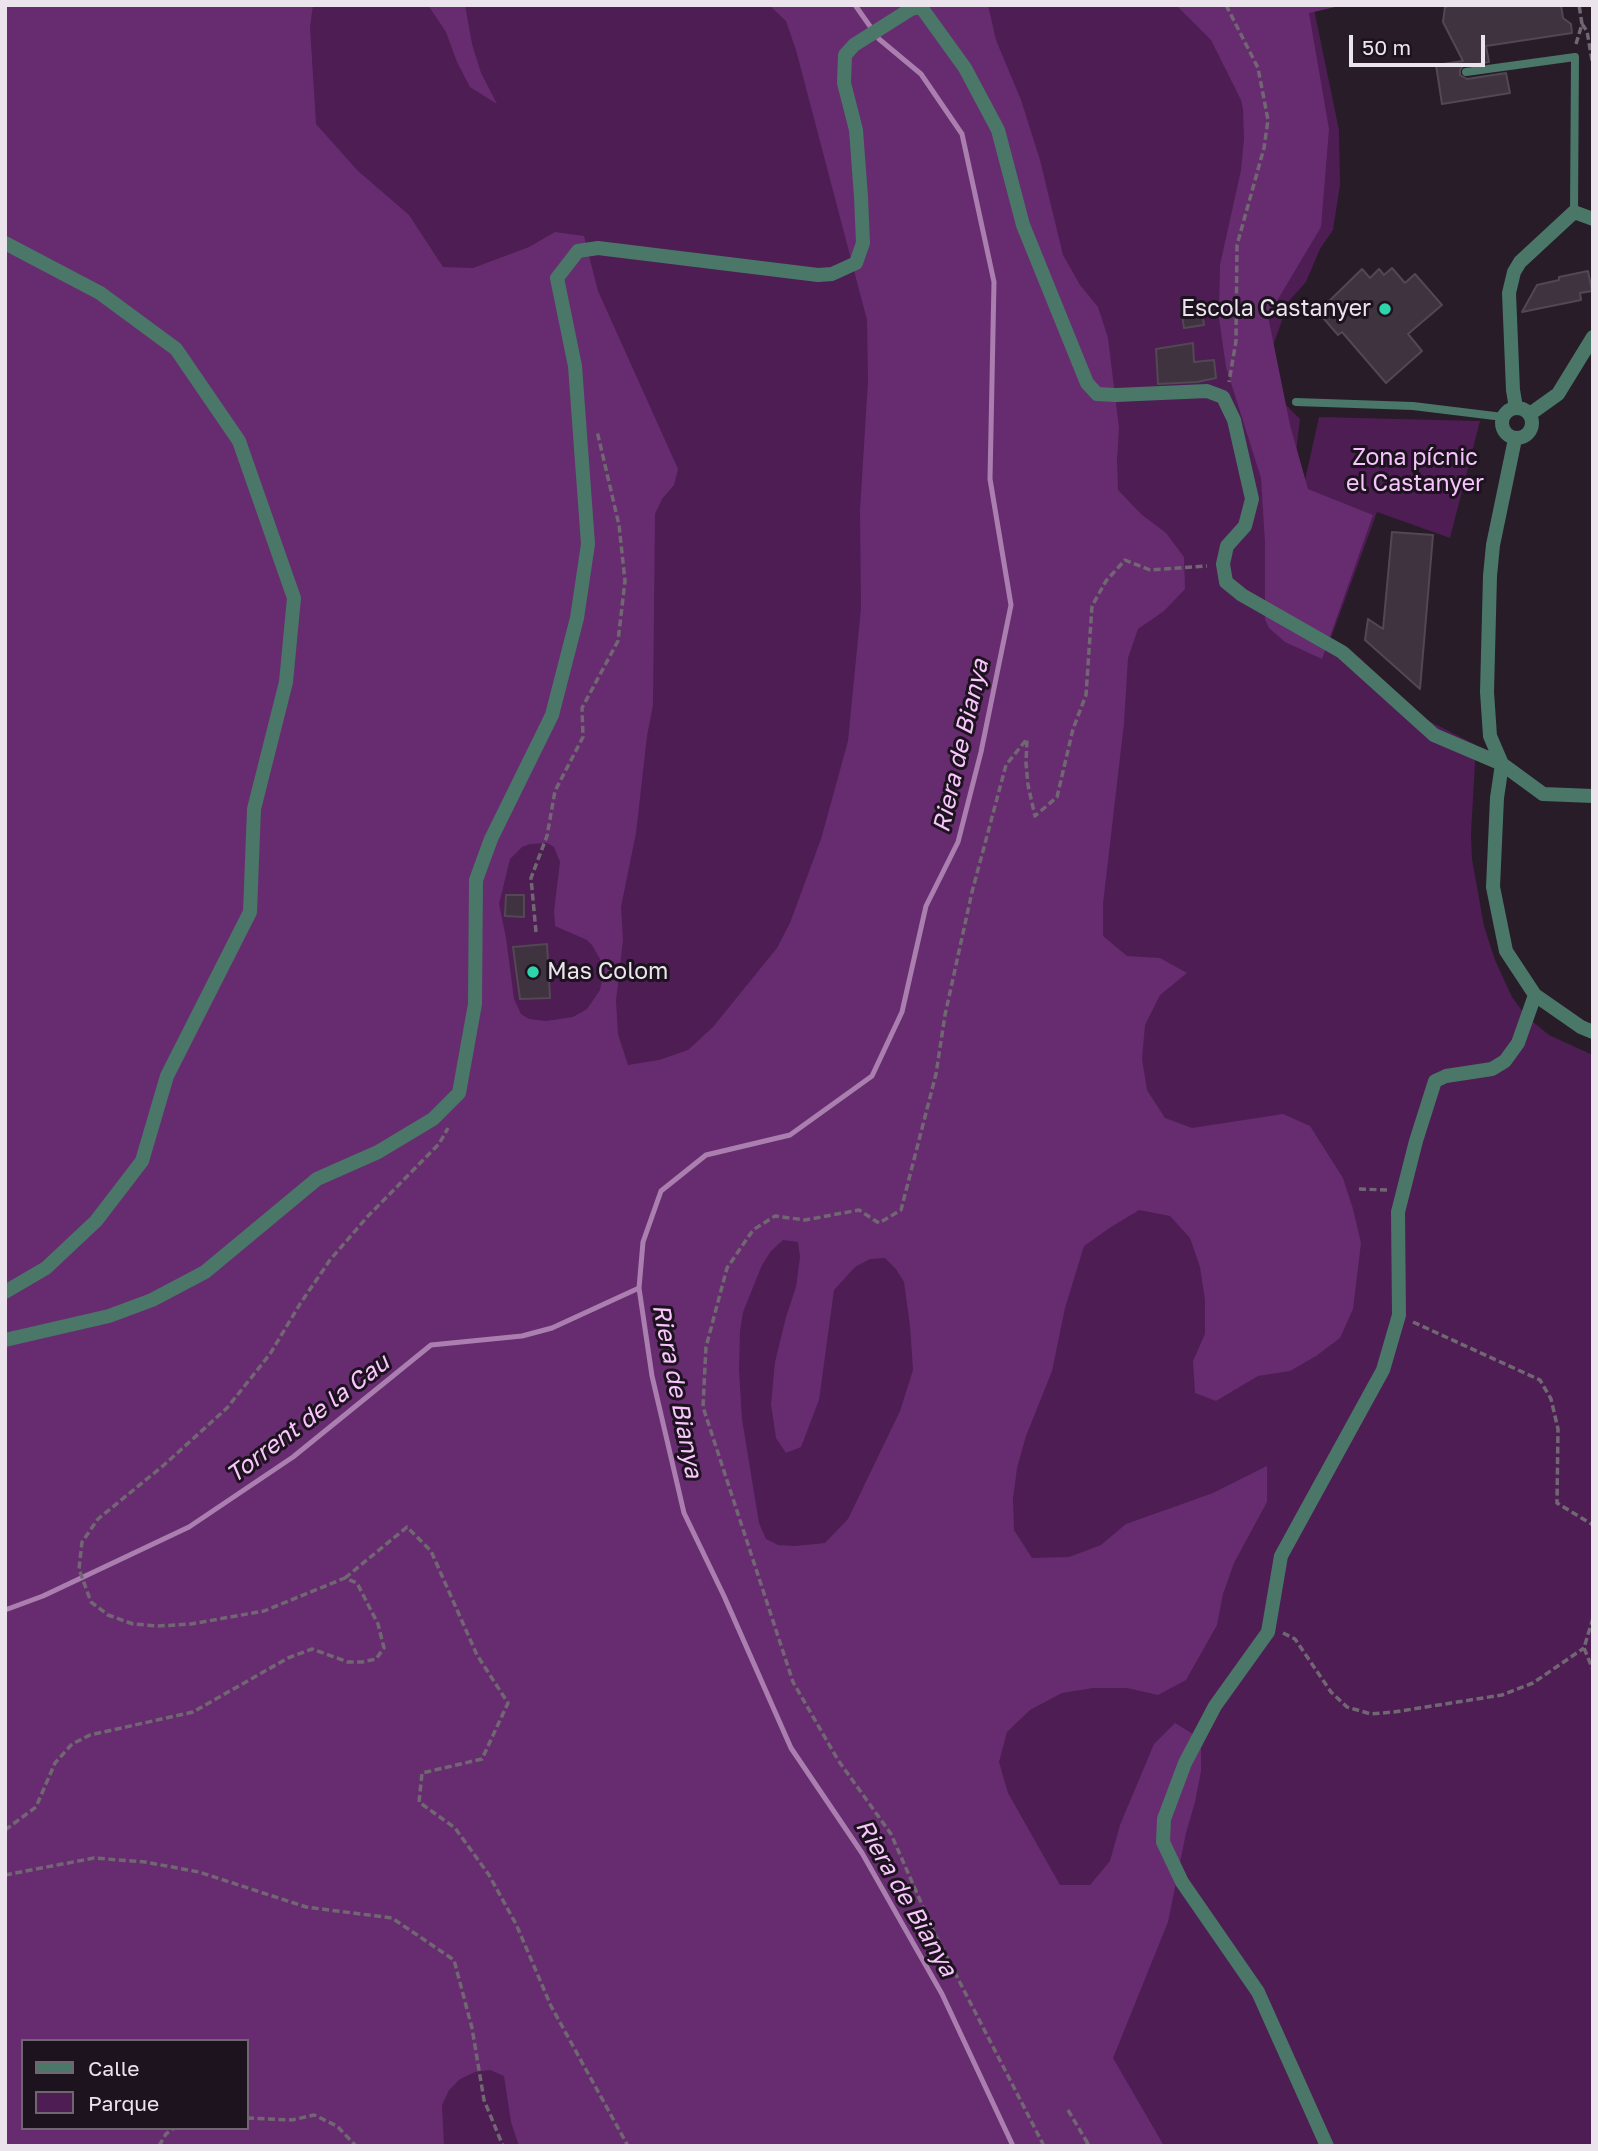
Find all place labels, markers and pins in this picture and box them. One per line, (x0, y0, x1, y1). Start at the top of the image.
place label: Escola Castanyer (1181, 295, 1371, 323)
marker: Escola Castanyer (1377, 301, 1393, 317)
place label: Mas Colom (547, 958, 668, 986)
marker: Mas Colom (525, 964, 541, 980)

